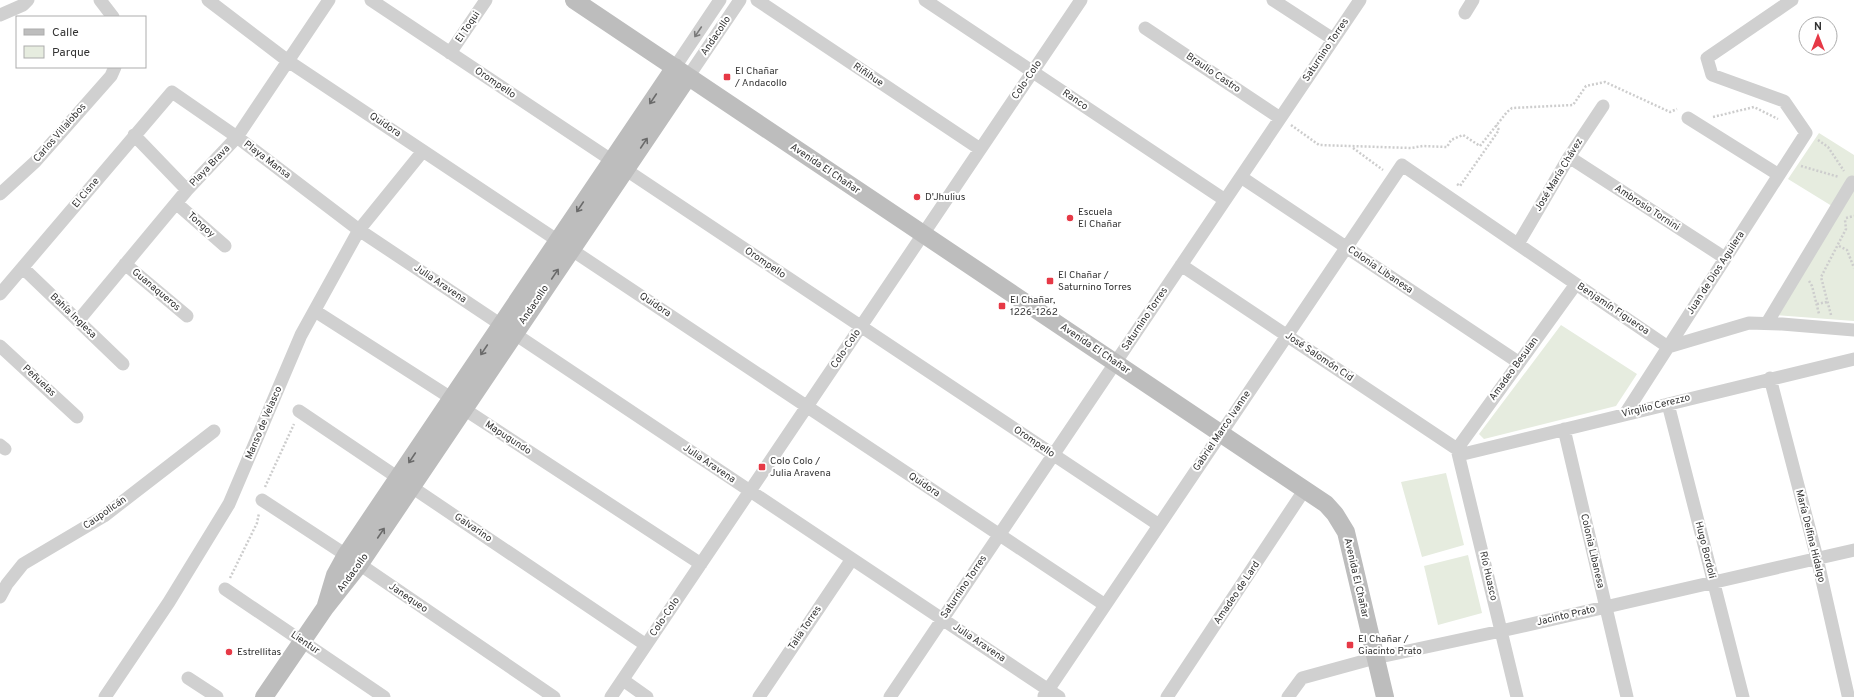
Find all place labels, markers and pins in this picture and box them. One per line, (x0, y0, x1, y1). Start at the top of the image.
place label: El Chañar / Andacollo (734, 65, 787, 90)
marker: El Chañar / Andacollo (722, 72, 732, 82)
place label: D'Jhulius (925, 191, 966, 204)
marker: D'Jhulius (912, 192, 922, 202)
place label: Escuela El Chañar (1078, 206, 1122, 231)
marker: Escuela El Chañar (1065, 213, 1075, 223)
place label: El Chañar / Saturnino Torres (1058, 269, 1132, 294)
marker: El Chañar / Saturnino Torres (1045, 276, 1055, 286)
place label: El Chañar, 1226-1262 (1010, 294, 1058, 319)
marker: El Chañar, 1226-1262 (997, 301, 1007, 311)
place label: Colo Colo / Julia Aravena (770, 455, 831, 480)
marker: Colo Colo / Julia Aravena (757, 462, 767, 472)
place label: El Chañar / Giacinto Prato (1358, 633, 1422, 658)
marker: El Chañar / Giacinto Prato (1345, 640, 1355, 650)
place label: Estrellitas (237, 646, 282, 659)
marker: Estrellitas (224, 647, 234, 657)

